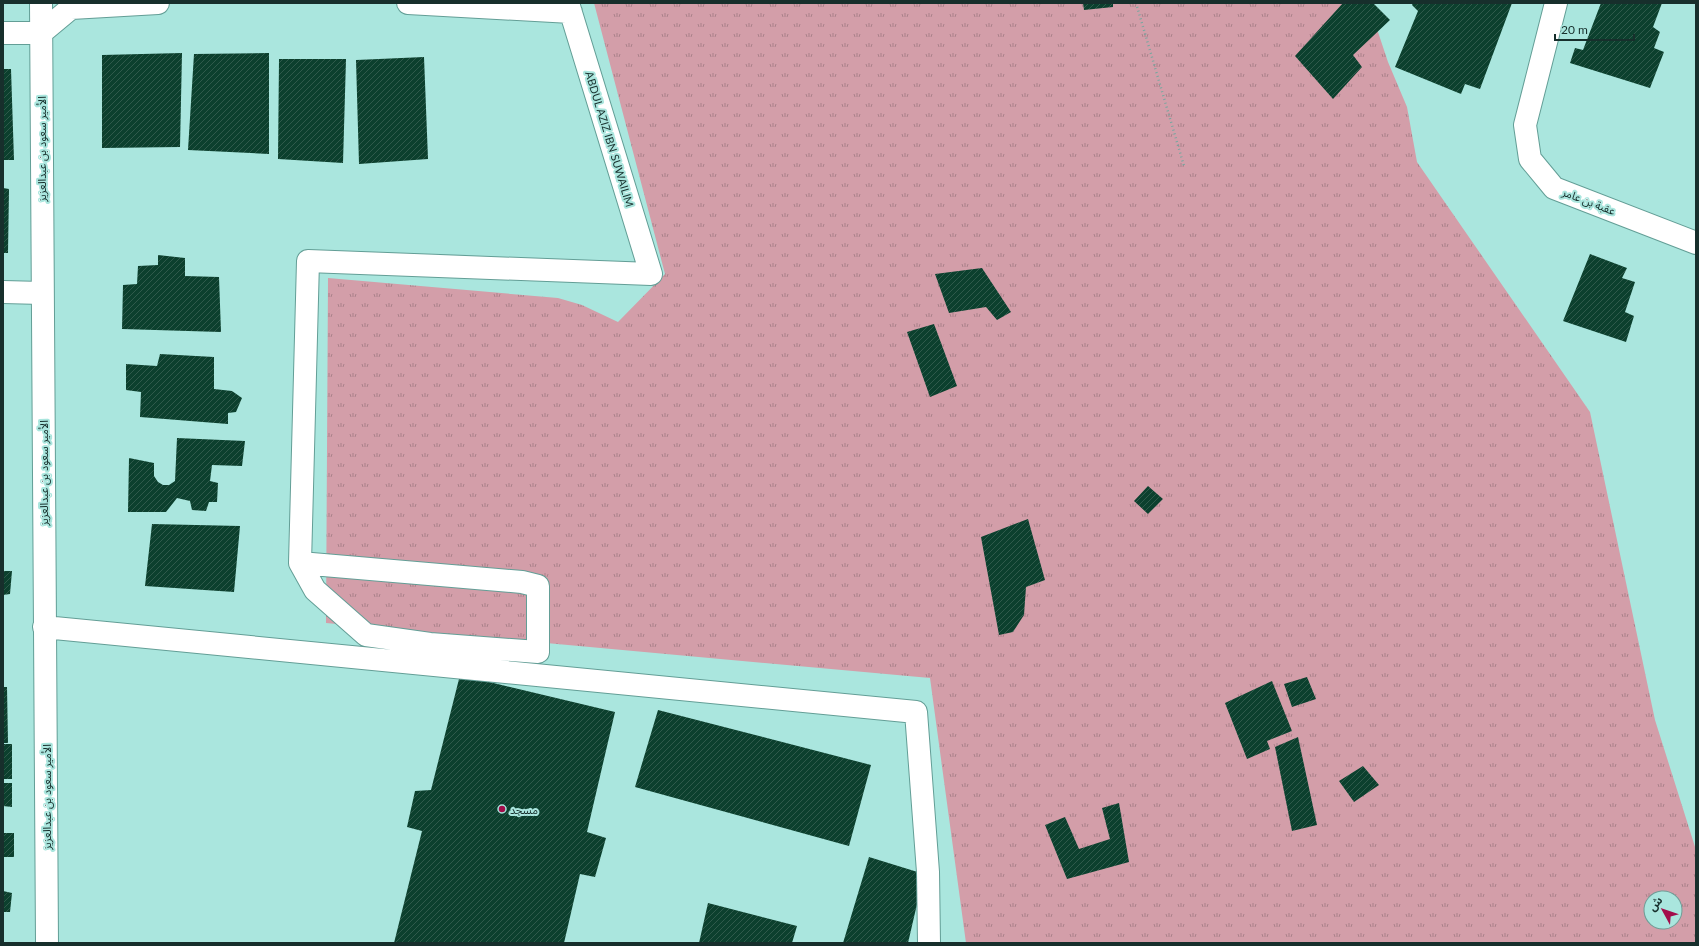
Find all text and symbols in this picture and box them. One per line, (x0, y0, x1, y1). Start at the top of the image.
scale bar (1555, 16, 1634, 42)
text: 20 m (1561, 22, 1588, 37)
street label: ABDUL AZIZ IBN SUWAILIM (583, 70, 637, 208)
street label: الأمير سعود بن عبدالعزيز (35, 96, 49, 203)
street label: عقبة بن عامر (1559, 185, 1618, 218)
street label: الأمير سعود بن عبدالعزيز (37, 420, 51, 527)
street label: الأمير سعود بن عبدالعزيز (40, 744, 54, 851)
place label: مسجد (510, 803, 538, 816)
marker: مسجد (497, 804, 507, 814)
north arrow (1643, 890, 1683, 930)
text: ش (1645, 893, 1666, 914)

